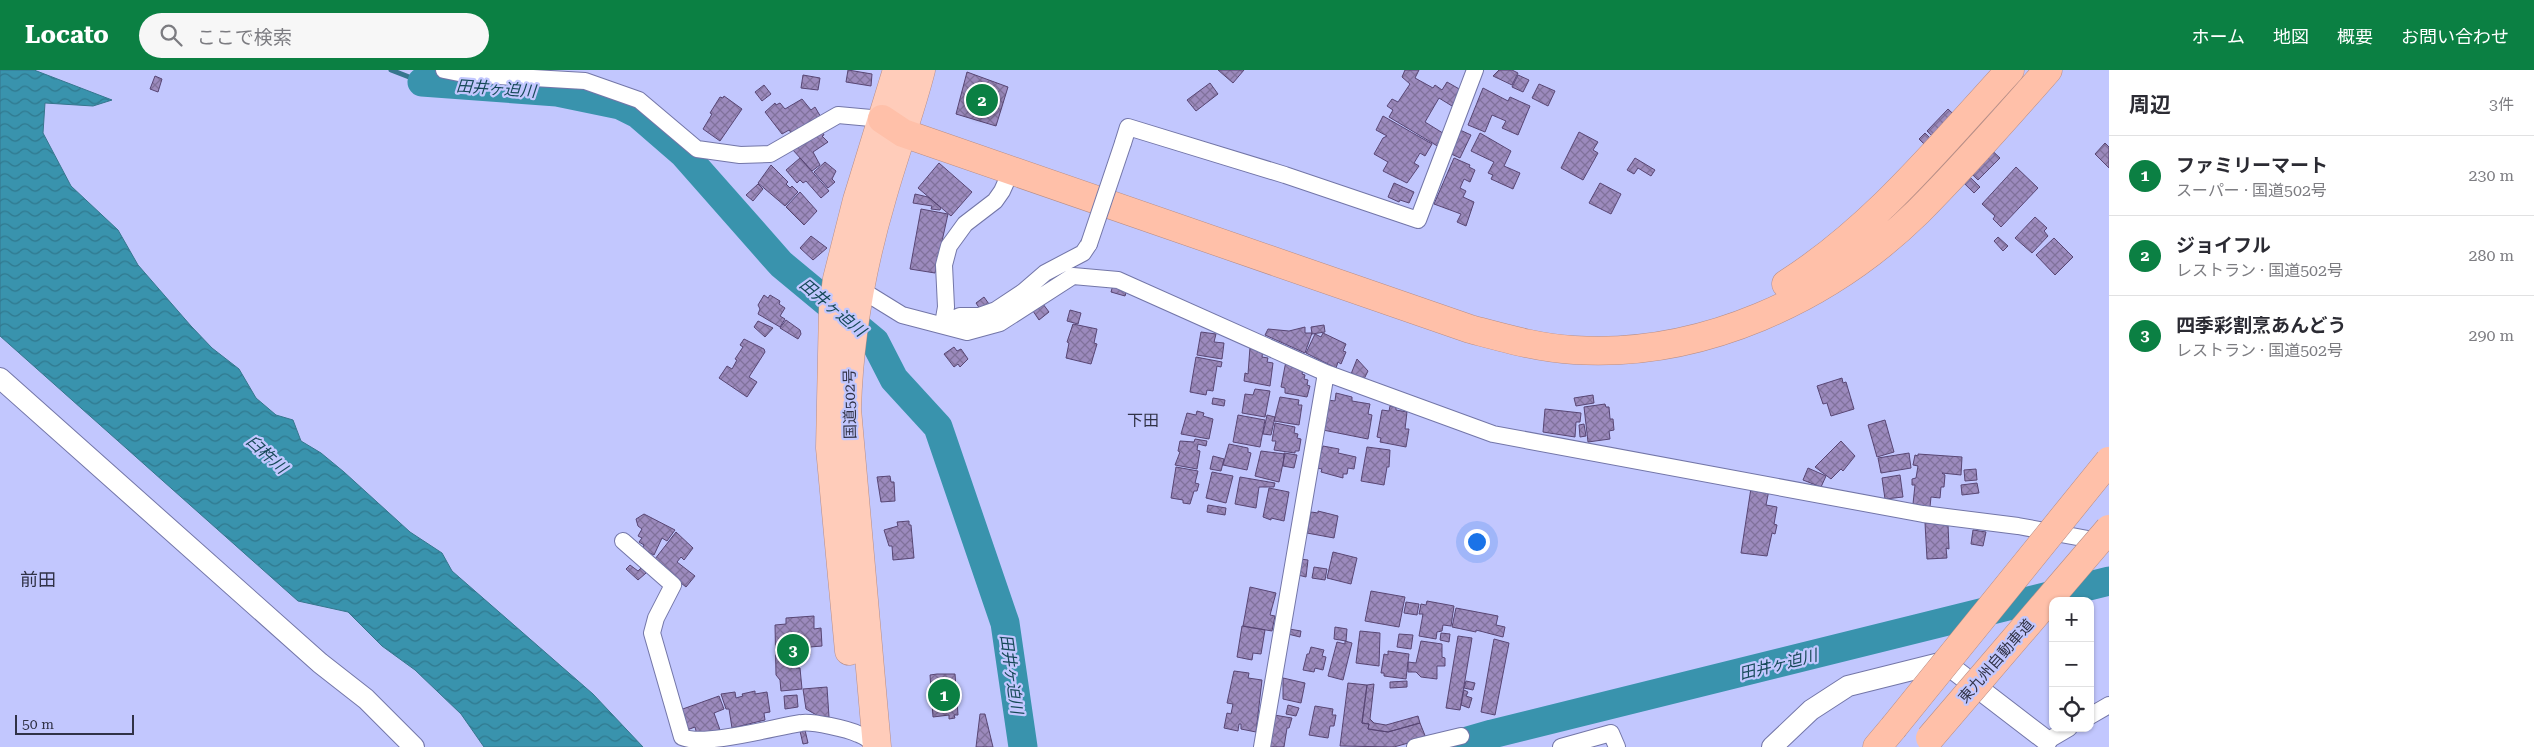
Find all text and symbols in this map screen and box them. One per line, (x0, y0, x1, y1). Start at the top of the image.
search box (139, 13, 489, 58)
text: Locato (25, 21, 109, 49)
icon: search (157, 21, 185, 49)
text: ここで検索 (197, 26, 292, 49)
text: ホーム (2192, 26, 2245, 47)
text: 地図 (2273, 26, 2309, 47)
text: 概要 (2337, 26, 2373, 47)
text: お問い合わせ (2401, 26, 2509, 47)
water label: 田井ヶ迫川 (455, 76, 539, 101)
pin: 2 (966, 81, 998, 119)
text: 周辺 (2129, 93, 2171, 117)
text: 3件 (2489, 95, 2514, 114)
text: ファミリーマート (2176, 154, 2328, 177)
text: 1 (2141, 166, 2149, 185)
text: 230 m (2468, 166, 2514, 185)
text: スーパー · 国道502号 (2176, 181, 2327, 200)
text: ジョイフル (2176, 234, 2271, 257)
text: 2 (2141, 246, 2149, 265)
text: 280 m (2468, 246, 2514, 265)
text: レストラン · 国道502号 (2176, 261, 2343, 280)
water label: 田井ヶ迫川 (796, 274, 871, 342)
text: 四季彩割烹あんどう (2176, 314, 2346, 337)
text: 3 (2141, 326, 2149, 345)
text: 290 m (2468, 326, 2514, 345)
text: レストラン · 国道502号 (2176, 341, 2343, 360)
street label: 国道502号 (840, 369, 860, 439)
district label: 下田 (1127, 411, 1159, 430)
water label: 臼杵川 (242, 431, 292, 479)
your location (1464, 529, 1490, 555)
district label: 前田 (20, 569, 56, 590)
map controls (2049, 597, 2094, 732)
button: + (2049, 597, 2094, 642)
street label: 東九州自動車道 (1955, 615, 2037, 707)
pin: 3 (777, 631, 809, 669)
water label: 田井ヶ迫川 (997, 633, 1027, 717)
button: − (2049, 642, 2094, 687)
water label: 田井ヶ迫川 (1737, 645, 1821, 683)
pin: 1 (928, 676, 960, 714)
button: locate (2049, 687, 2094, 732)
scale bar (15, 712, 134, 735)
text: 50 m (22, 716, 54, 732)

